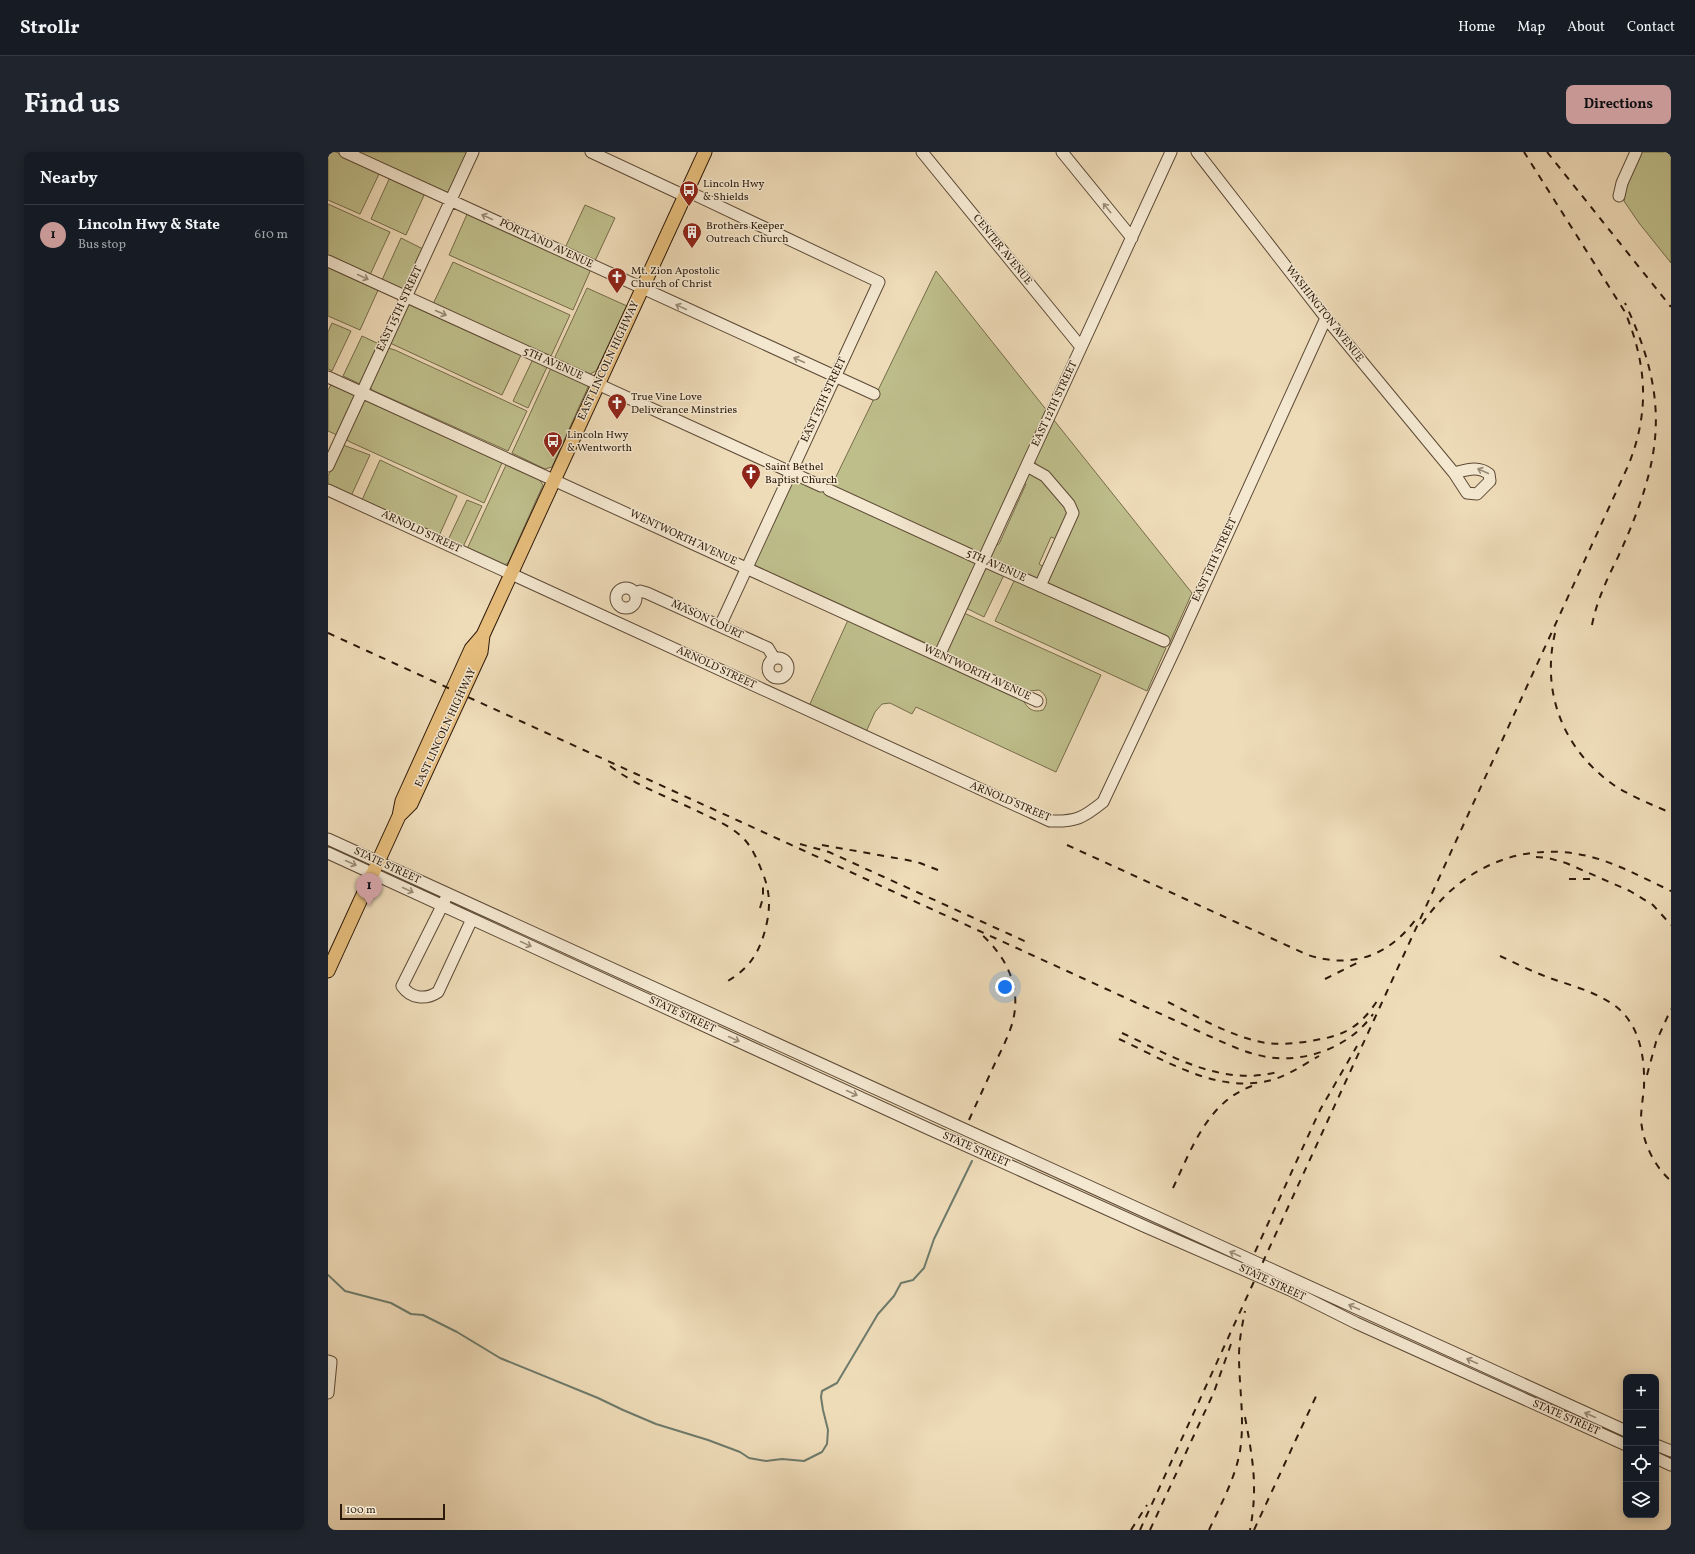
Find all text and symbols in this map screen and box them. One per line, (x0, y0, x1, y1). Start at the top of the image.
text: Strollr (20, 15, 80, 41)
text: Home (1458, 18, 1495, 37)
text: Map (1517, 18, 1545, 37)
text: About (1567, 18, 1605, 37)
text: Contact (1627, 18, 1675, 37)
text: Find us (24, 85, 120, 124)
button: Directions (1566, 85, 1671, 124)
text: Nearby (40, 167, 98, 190)
place label: Lincoln Hwy & Shields (703, 177, 765, 205)
bus stop icon: Lincoln Hwy & Shields (678, 179, 700, 207)
one-way arrow (1103, 202, 1111, 213)
street label: CENTER AVENUE (969, 212, 1035, 289)
one-way arrow (481, 213, 493, 220)
text: Lincoln Hwy & State (78, 215, 220, 236)
street label: PORTLAND AVENUE (497, 216, 596, 273)
place label: Brothers Keeper Outreach Church (706, 219, 789, 247)
building icon: Brothers Keeper Outreach Church (681, 221, 703, 249)
text: 1 (50, 226, 56, 244)
text: 610 m (254, 226, 288, 244)
text: Bus stop (78, 236, 126, 254)
street label: EAST 15TH STREET (374, 263, 427, 354)
street label: WASHINGTON AVENUE (1281, 263, 1367, 366)
place label: Mt. Zion Apostolic Church of Christ (631, 264, 720, 292)
church icon: Mt. Zion Apostolic Church of Christ (606, 266, 628, 294)
one-way arrow (357, 274, 369, 281)
street label: EAST LINCOLN HIGHWAY (575, 299, 643, 423)
one-way arrow (675, 303, 687, 310)
one-way arrow (435, 310, 447, 317)
street label: 5TH AVENUE (521, 344, 586, 384)
street label: EAST 13TH STREET (798, 354, 851, 445)
one-way arrow (794, 356, 806, 363)
street label: EAST 12TH STREET (1029, 358, 1082, 449)
place label: True Vine Love Deliverance Minstries (631, 390, 738, 418)
church icon: True Vine Love Deliverance Minstries (606, 392, 628, 420)
place label: Lincoln Hwy & Wentworth (567, 428, 633, 456)
bus stop icon: Lincoln Hwy & Wentworth (542, 430, 564, 458)
place label: Saint Bethel Baptist Church (765, 460, 838, 488)
church icon: Saint Bethel Baptist Church (740, 462, 762, 490)
one-way arrow (1477, 467, 1489, 474)
street label: WENTWORTH AVENUE (627, 506, 740, 570)
street label: ARNOLD STREET (379, 507, 464, 557)
street label: EAST 11TH STREET (1189, 515, 1241, 605)
street label: 5TH AVENUE (964, 546, 1029, 586)
street label: MASON COURT (668, 597, 746, 644)
street label: WENTWORTH AVENUE (921, 641, 1034, 705)
street label: ARNOLD STREET (674, 643, 759, 693)
street label: EAST LINCOLN HIGHWAY (412, 666, 480, 790)
street label: ARNOLD STREET (967, 778, 1053, 826)
street label: STATE STREET (351, 844, 423, 888)
one-way arrow (344, 860, 356, 867)
pin: 1 (356, 873, 382, 906)
one-way arrow (402, 887, 414, 894)
one-way arrow (520, 941, 532, 948)
your location (995, 977, 1015, 997)
street label: STATE STREET (646, 993, 718, 1037)
one-way arrow (727, 1036, 739, 1043)
one-way arrow (846, 1090, 858, 1097)
street label: STATE STREET (940, 1129, 1012, 1172)
one-way arrow (1230, 1250, 1242, 1257)
street label: STATE STREET (1236, 1261, 1308, 1305)
one-way arrow (1348, 1303, 1360, 1311)
one-way arrow (1466, 1357, 1478, 1364)
map controls (1623, 1374, 1659, 1518)
button: + (1623, 1374, 1659, 1410)
street label: STATE STREET (1530, 1397, 1602, 1440)
button: − (1623, 1410, 1659, 1446)
one-way arrow (1585, 1411, 1597, 1418)
button: locate (1623, 1446, 1659, 1482)
button: layers (1623, 1482, 1659, 1518)
scale bar (340, 1502, 445, 1521)
text: 100 m (346, 1503, 376, 1518)

